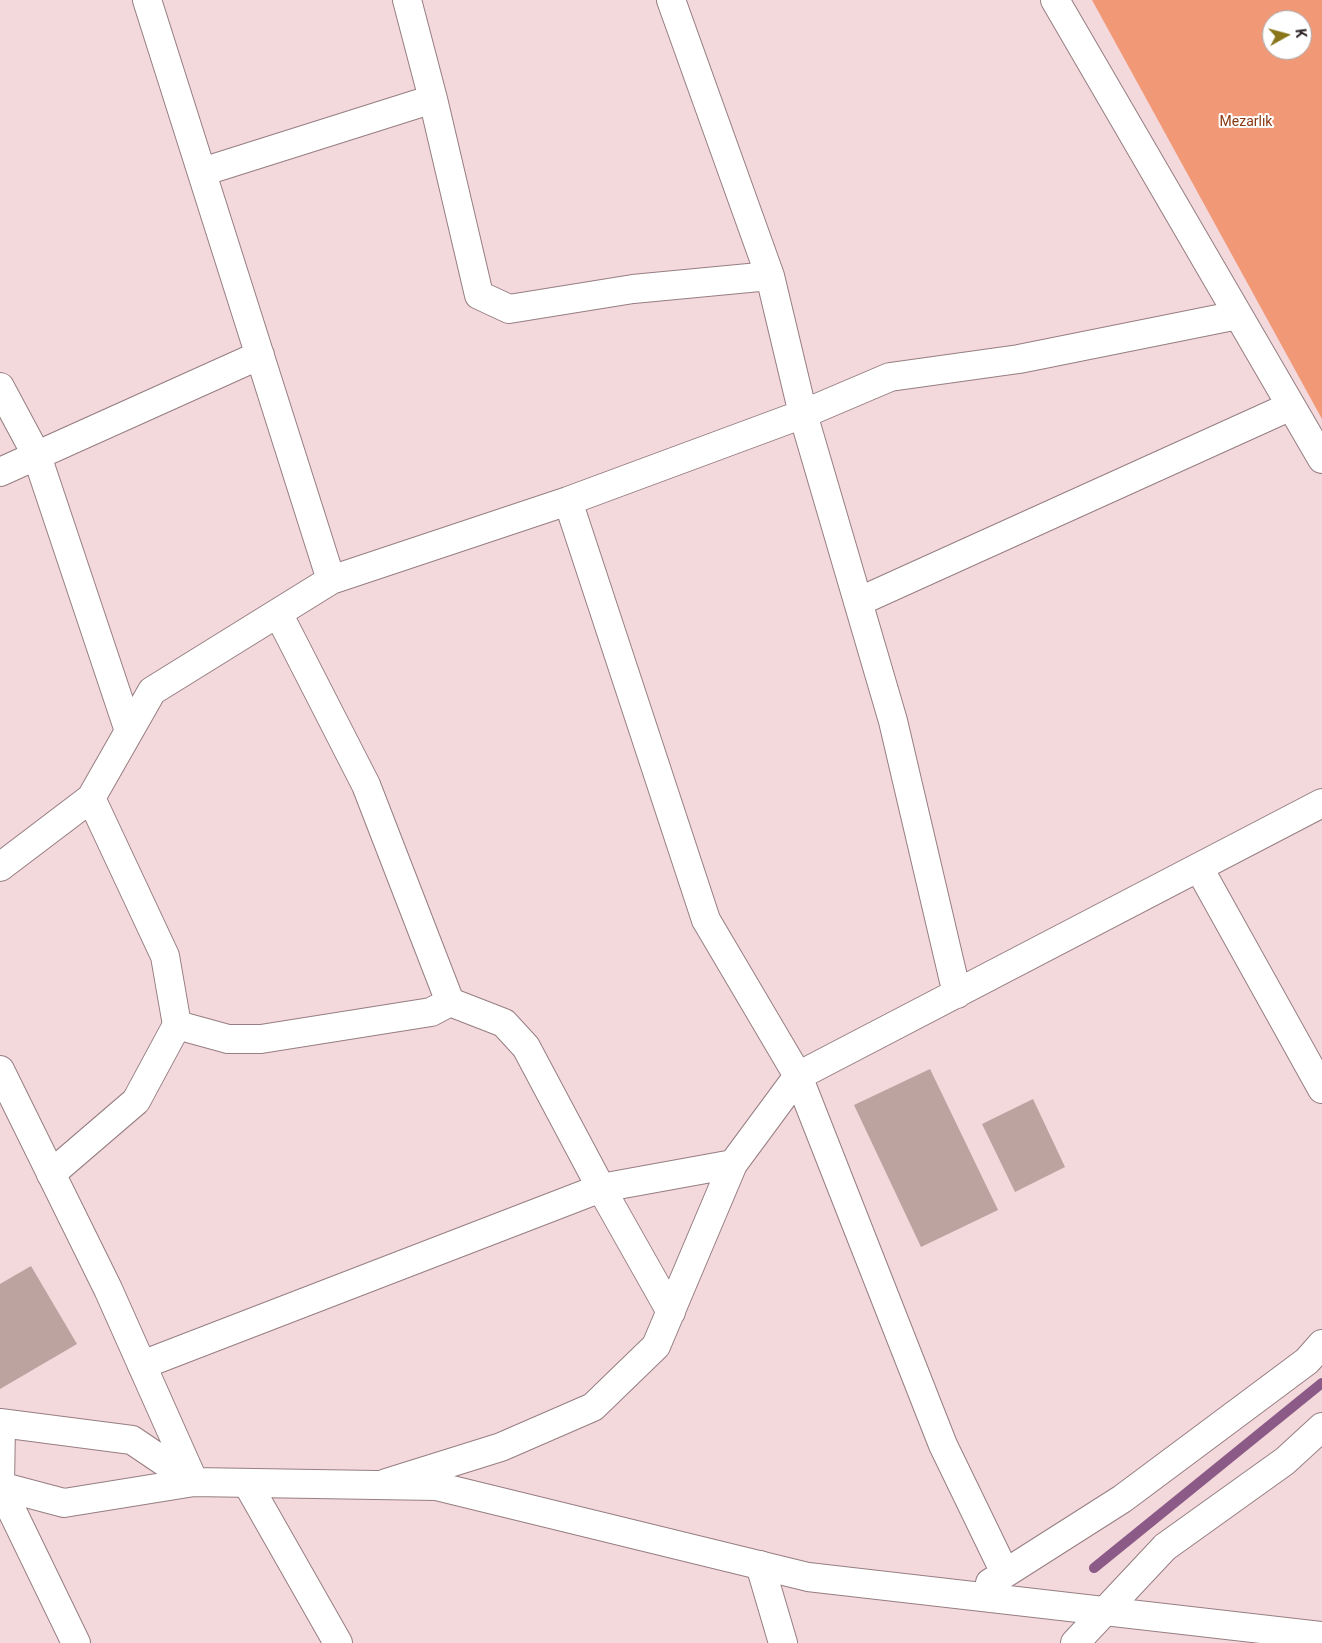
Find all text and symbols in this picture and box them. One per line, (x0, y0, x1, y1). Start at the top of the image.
north arrow (1262, 10, 1312, 60)
text: K (1292, 28, 1309, 39)
park label: Mezarlık (1220, 114, 1272, 130)

